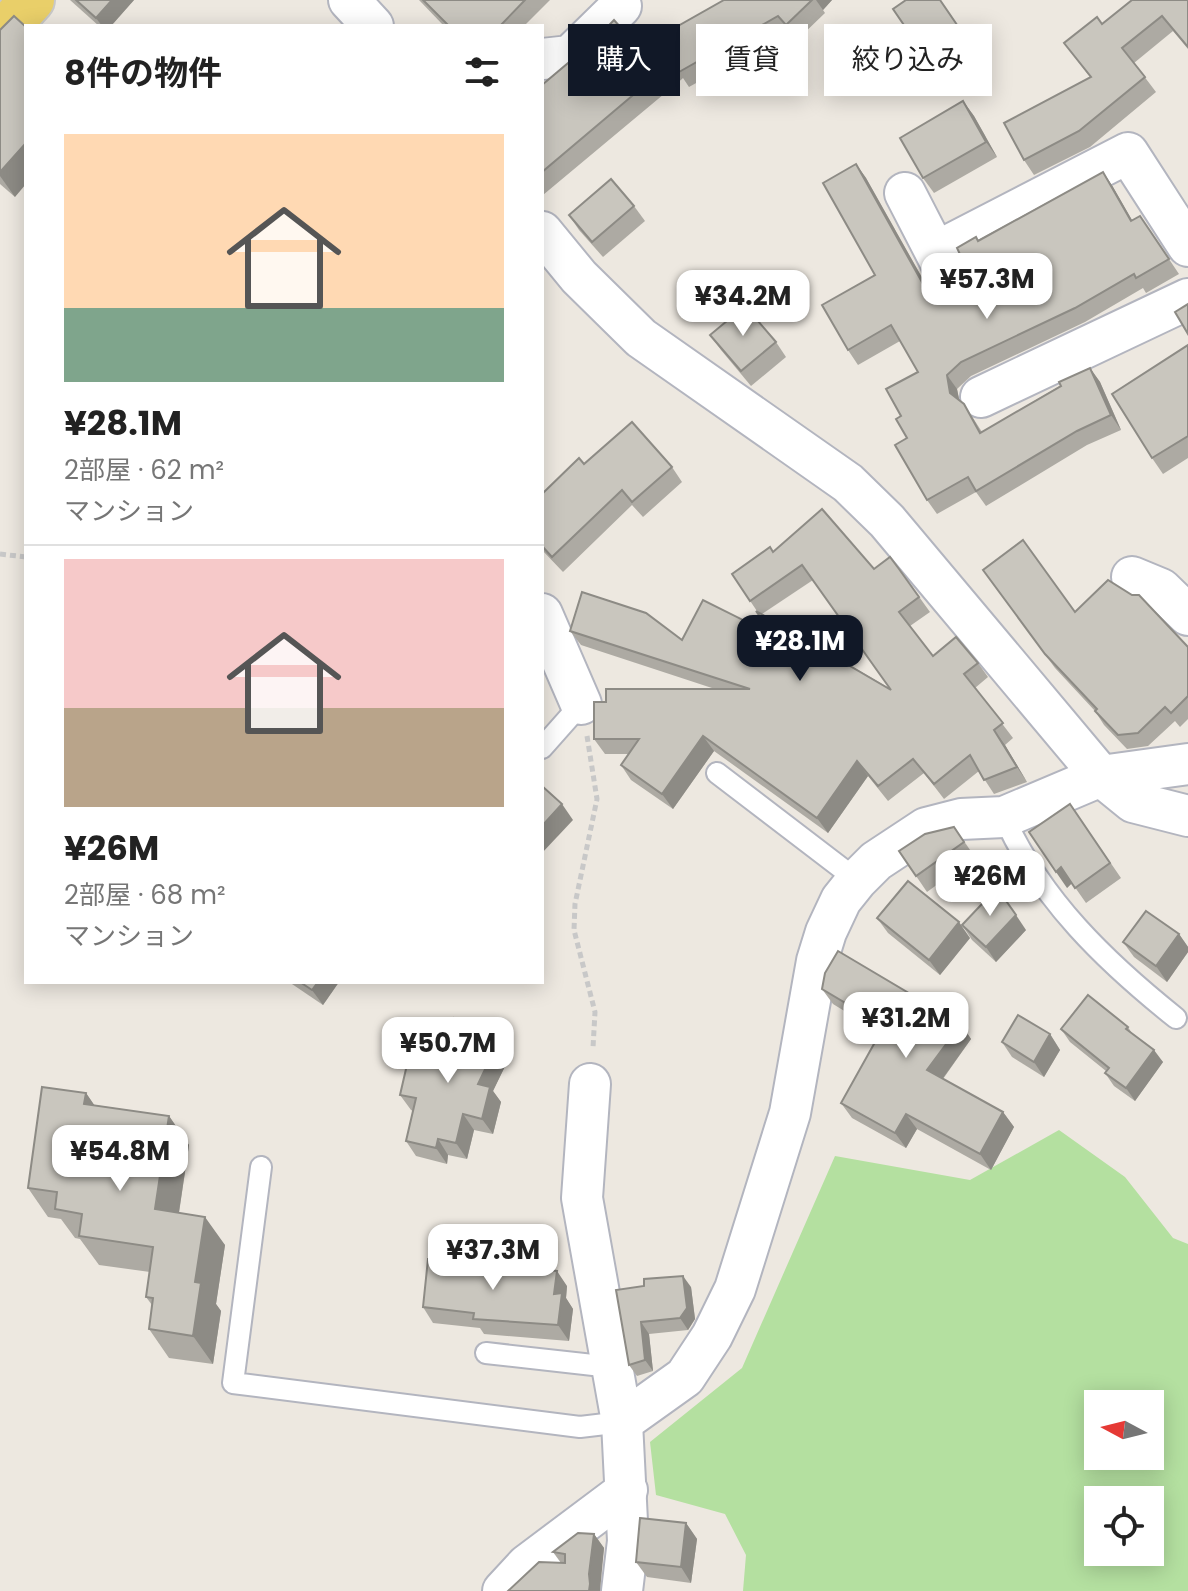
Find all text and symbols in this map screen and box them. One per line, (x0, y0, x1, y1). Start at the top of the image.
chip: 購入 (568, 24, 680, 96)
chip: 賃貸 (696, 24, 808, 96)
chip: 絞り込み (824, 24, 992, 96)
text: 8件の物件 (64, 49, 222, 97)
icon: filters (460, 50, 504, 94)
icon: home (212, 186, 356, 330)
pin: ¥57.3M (922, 253, 1052, 321)
text: ¥57.3M (939, 261, 1035, 297)
pin: ¥34.2M (678, 270, 808, 338)
text: ¥34.2M (695, 278, 791, 314)
text: ¥28.1M (64, 399, 182, 447)
text: 2部屋 · 62 m² (64, 452, 224, 488)
text: マンション (64, 493, 194, 529)
icon: home (212, 611, 356, 755)
pin: ¥28.1M (735, 615, 865, 683)
text: ¥28.1M (755, 623, 845, 659)
text: ¥26M (64, 824, 159, 872)
pin: ¥26M (943, 850, 1037, 918)
text: ¥26M (954, 858, 1026, 894)
text: 2部屋 · 68 m² (64, 877, 226, 913)
text: マンション (64, 918, 194, 954)
pin: ¥31.2M (841, 992, 971, 1060)
text: ¥31.2M (862, 1000, 951, 1036)
pin: ¥50.7M (383, 1017, 513, 1085)
text: ¥50.7M (400, 1025, 496, 1061)
pin: ¥54.8M (55, 1125, 185, 1193)
text: ¥54.8M (70, 1133, 170, 1169)
pin: ¥37.3M (428, 1224, 558, 1292)
text: ¥37.3M (446, 1232, 540, 1268)
north arrow (1084, 1390, 1164, 1470)
map controls (1084, 1390, 1164, 1566)
button: locate (1084, 1486, 1164, 1566)

